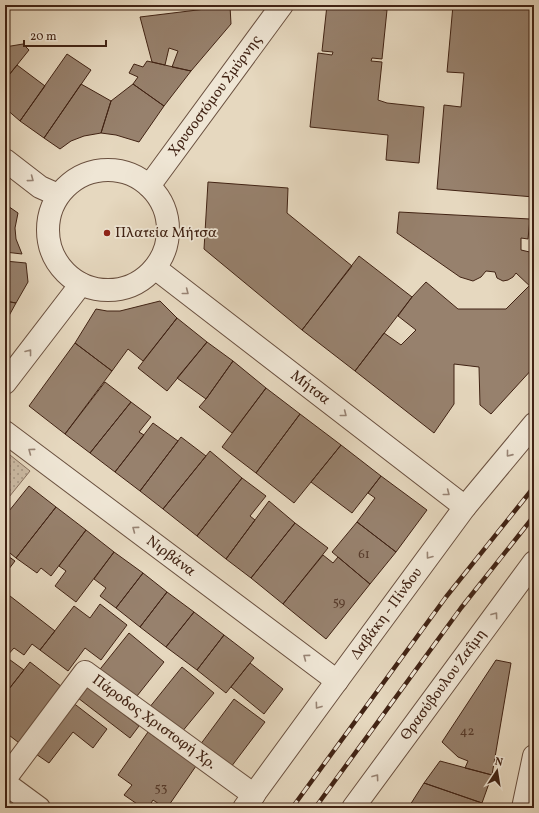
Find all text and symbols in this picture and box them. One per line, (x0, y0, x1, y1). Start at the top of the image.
scale bar (24, 22, 106, 48)
text: 20 m (30, 29, 57, 45)
street label: Χρυσοστόμου Σμύρνης (164, 31, 267, 161)
one-way arrow (26, 175, 33, 182)
place label: Πλατεία Μήτσα (115, 223, 217, 244)
marker: Πλατεία Μήτσα (102, 228, 112, 238)
one-way arrow (181, 287, 188, 294)
one-way arrow (24, 349, 31, 356)
street label: Μήτσα (286, 365, 335, 410)
one-way arrow (340, 409, 347, 416)
one-way arrow (28, 449, 35, 456)
one-way arrow (507, 449, 514, 457)
one-way arrow (443, 489, 450, 496)
one-way arrow (132, 527, 139, 534)
street label: Νιρβάνα (142, 531, 200, 582)
house number: 61 (358, 546, 370, 564)
one-way arrow (427, 552, 434, 559)
street label: Δαβάκη - Πίνδου (345, 563, 427, 664)
house number: 59 (333, 594, 346, 612)
one-way arrow (490, 613, 497, 620)
street label: Θρασύβουλου Ζαΐμη (396, 625, 492, 745)
one-way arrow (303, 655, 310, 662)
street label: Πάροδος Χριστοφή Χρ. (88, 670, 221, 775)
one-way arrow (316, 701, 323, 708)
house number: 42 (460, 723, 474, 741)
north arrow (477, 751, 517, 791)
text: N (493, 755, 504, 771)
one-way arrow (371, 774, 378, 781)
house number: 53 (155, 780, 168, 798)

